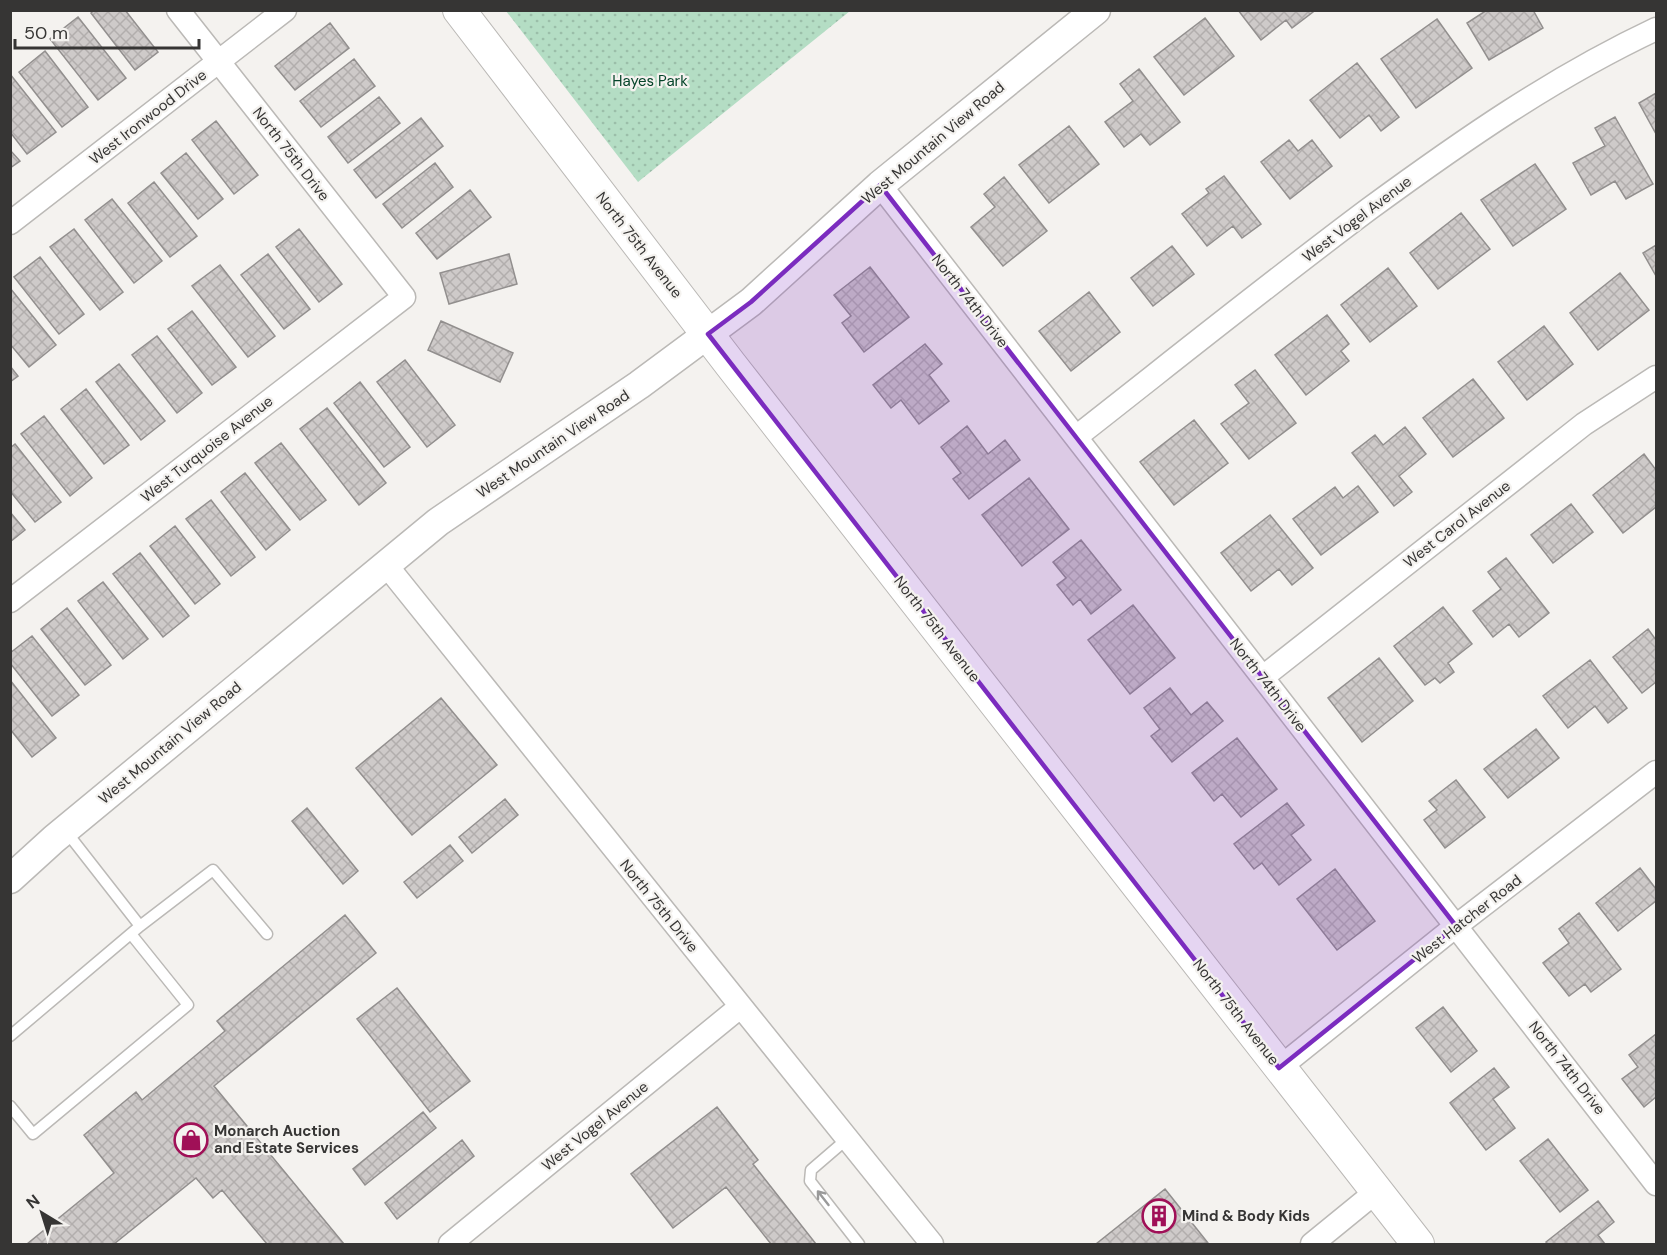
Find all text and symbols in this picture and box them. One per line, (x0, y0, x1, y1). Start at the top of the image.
scale bar (15, 12, 200, 50)
text: 50 m (24, 21, 68, 45)
street label: West Ironwood Drive (85, 65, 211, 169)
park label: Hayes Park (612, 71, 688, 91)
street label: West Mountain View Road (857, 77, 1009, 209)
street label: North 75th Drive (248, 103, 334, 205)
street label: West Vogel Avenue (1298, 171, 1416, 267)
street label: North 75th Avenue (591, 188, 687, 302)
street label: North 74th Drive (927, 250, 1013, 352)
street label: West Mountain View Road (473, 385, 633, 503)
street label: West Turquoise Avenue (137, 391, 277, 507)
street label: West Carol Avenue (1399, 476, 1515, 572)
street label: North 75th Avenue (889, 572, 985, 686)
street label: North 74th Drive (1225, 634, 1311, 736)
street label: West Mountain View Road (94, 677, 246, 809)
street label: North 75th Drive (615, 855, 703, 957)
street label: West Hatcher Road (1408, 870, 1526, 968)
street label: North 75th Avenue (1188, 955, 1284, 1069)
street label: North 74th Drive (1524, 1017, 1610, 1119)
street label: West Vogel Avenue (537, 1077, 653, 1175)
place label: Monarch Auction and Estate Services (214, 1121, 359, 1158)
shop icon: Monarch Auction and Estate Services (173, 1122, 209, 1158)
north arrow (12, 1183, 72, 1243)
text: N (22, 1190, 44, 1213)
one-way arrow (817, 1190, 830, 1206)
building icon: Mind & Body Kids (1141, 1198, 1177, 1234)
place label: Mind & Body Kids (1182, 1206, 1310, 1226)

